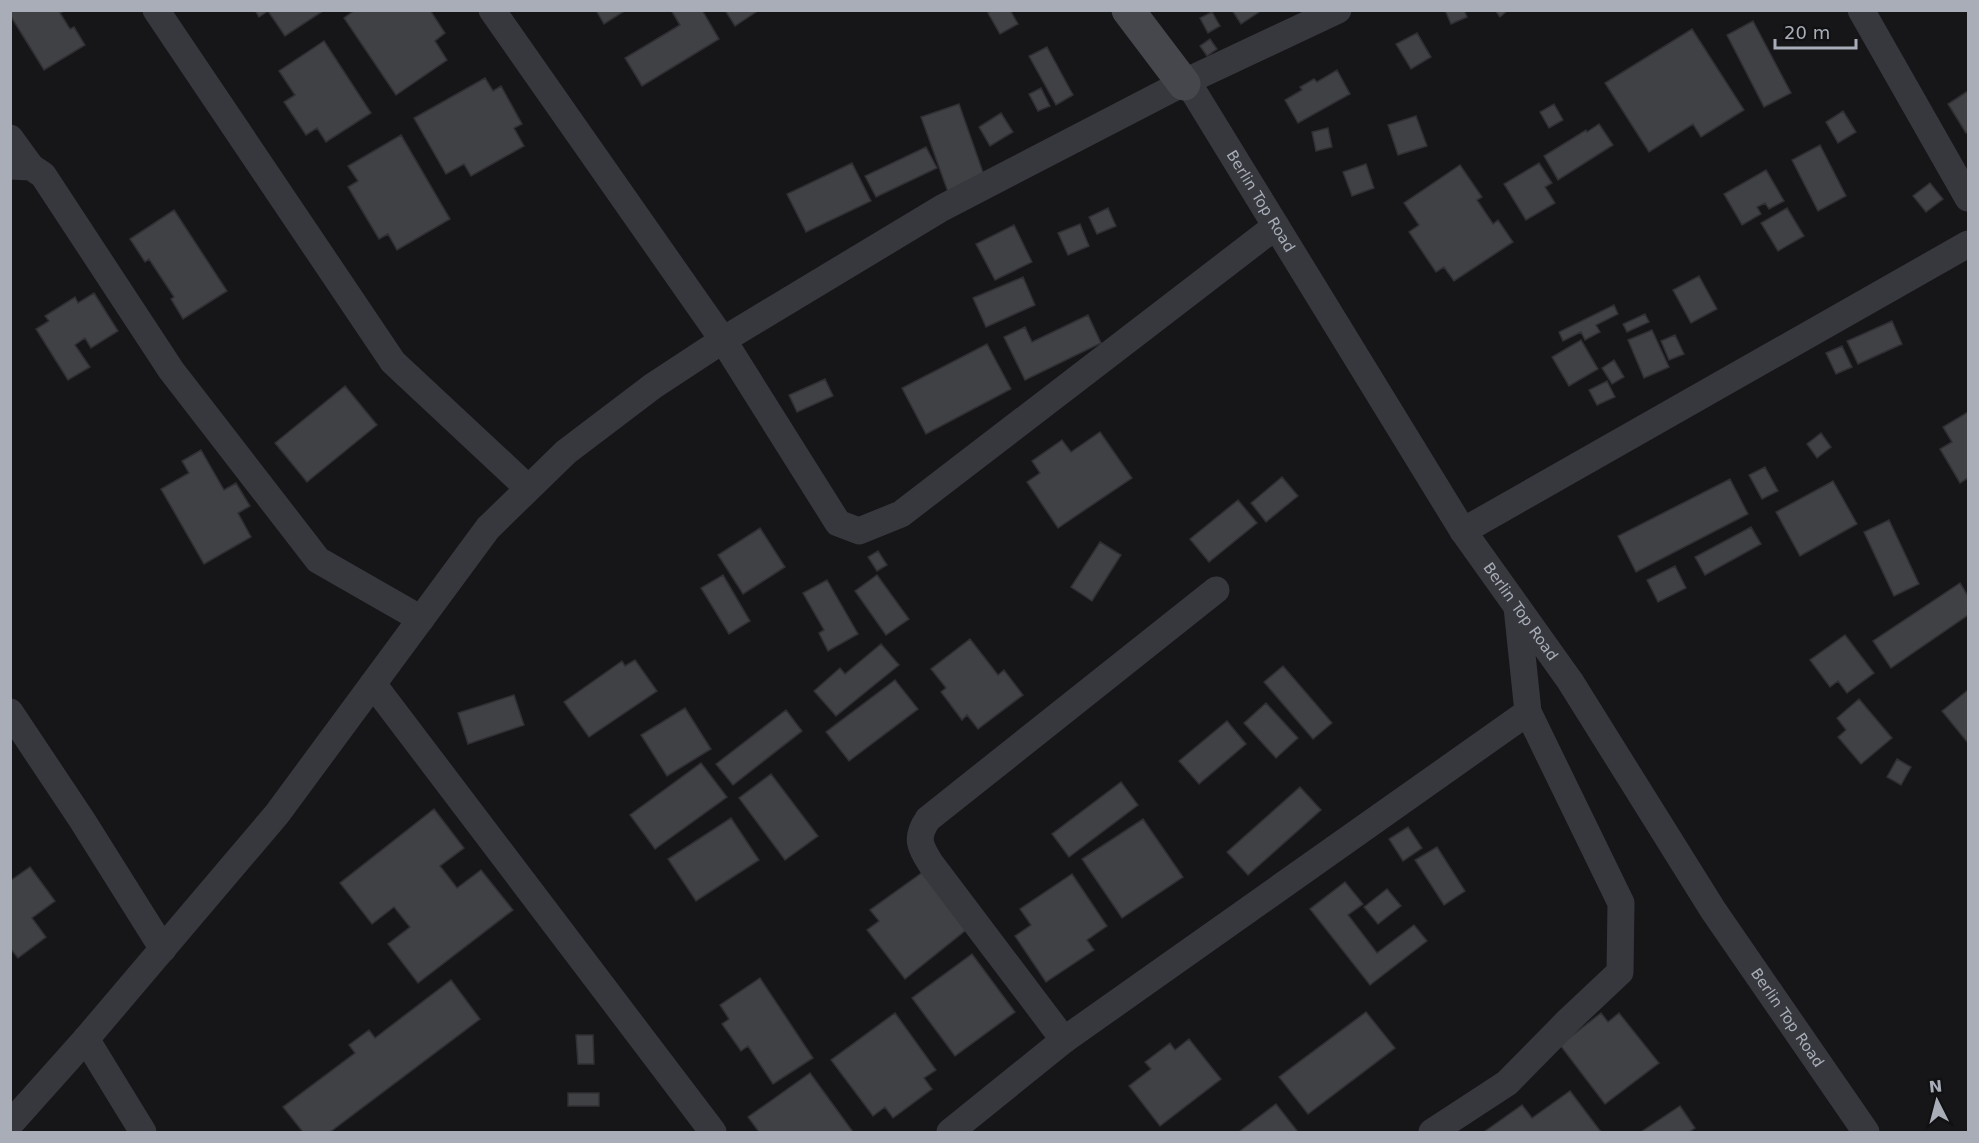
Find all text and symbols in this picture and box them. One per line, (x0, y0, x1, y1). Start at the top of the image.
scale bar (1775, 12, 1856, 50)
text: 20 m (1784, 22, 1830, 43)
street label: Berlin Top Road (1223, 147, 1299, 255)
street label: Berlin Top Road (1480, 559, 1562, 664)
street label: Berlin Top Road (1747, 965, 1828, 1071)
north arrow (1907, 1071, 1967, 1131)
text: N (1928, 1076, 1943, 1097)

